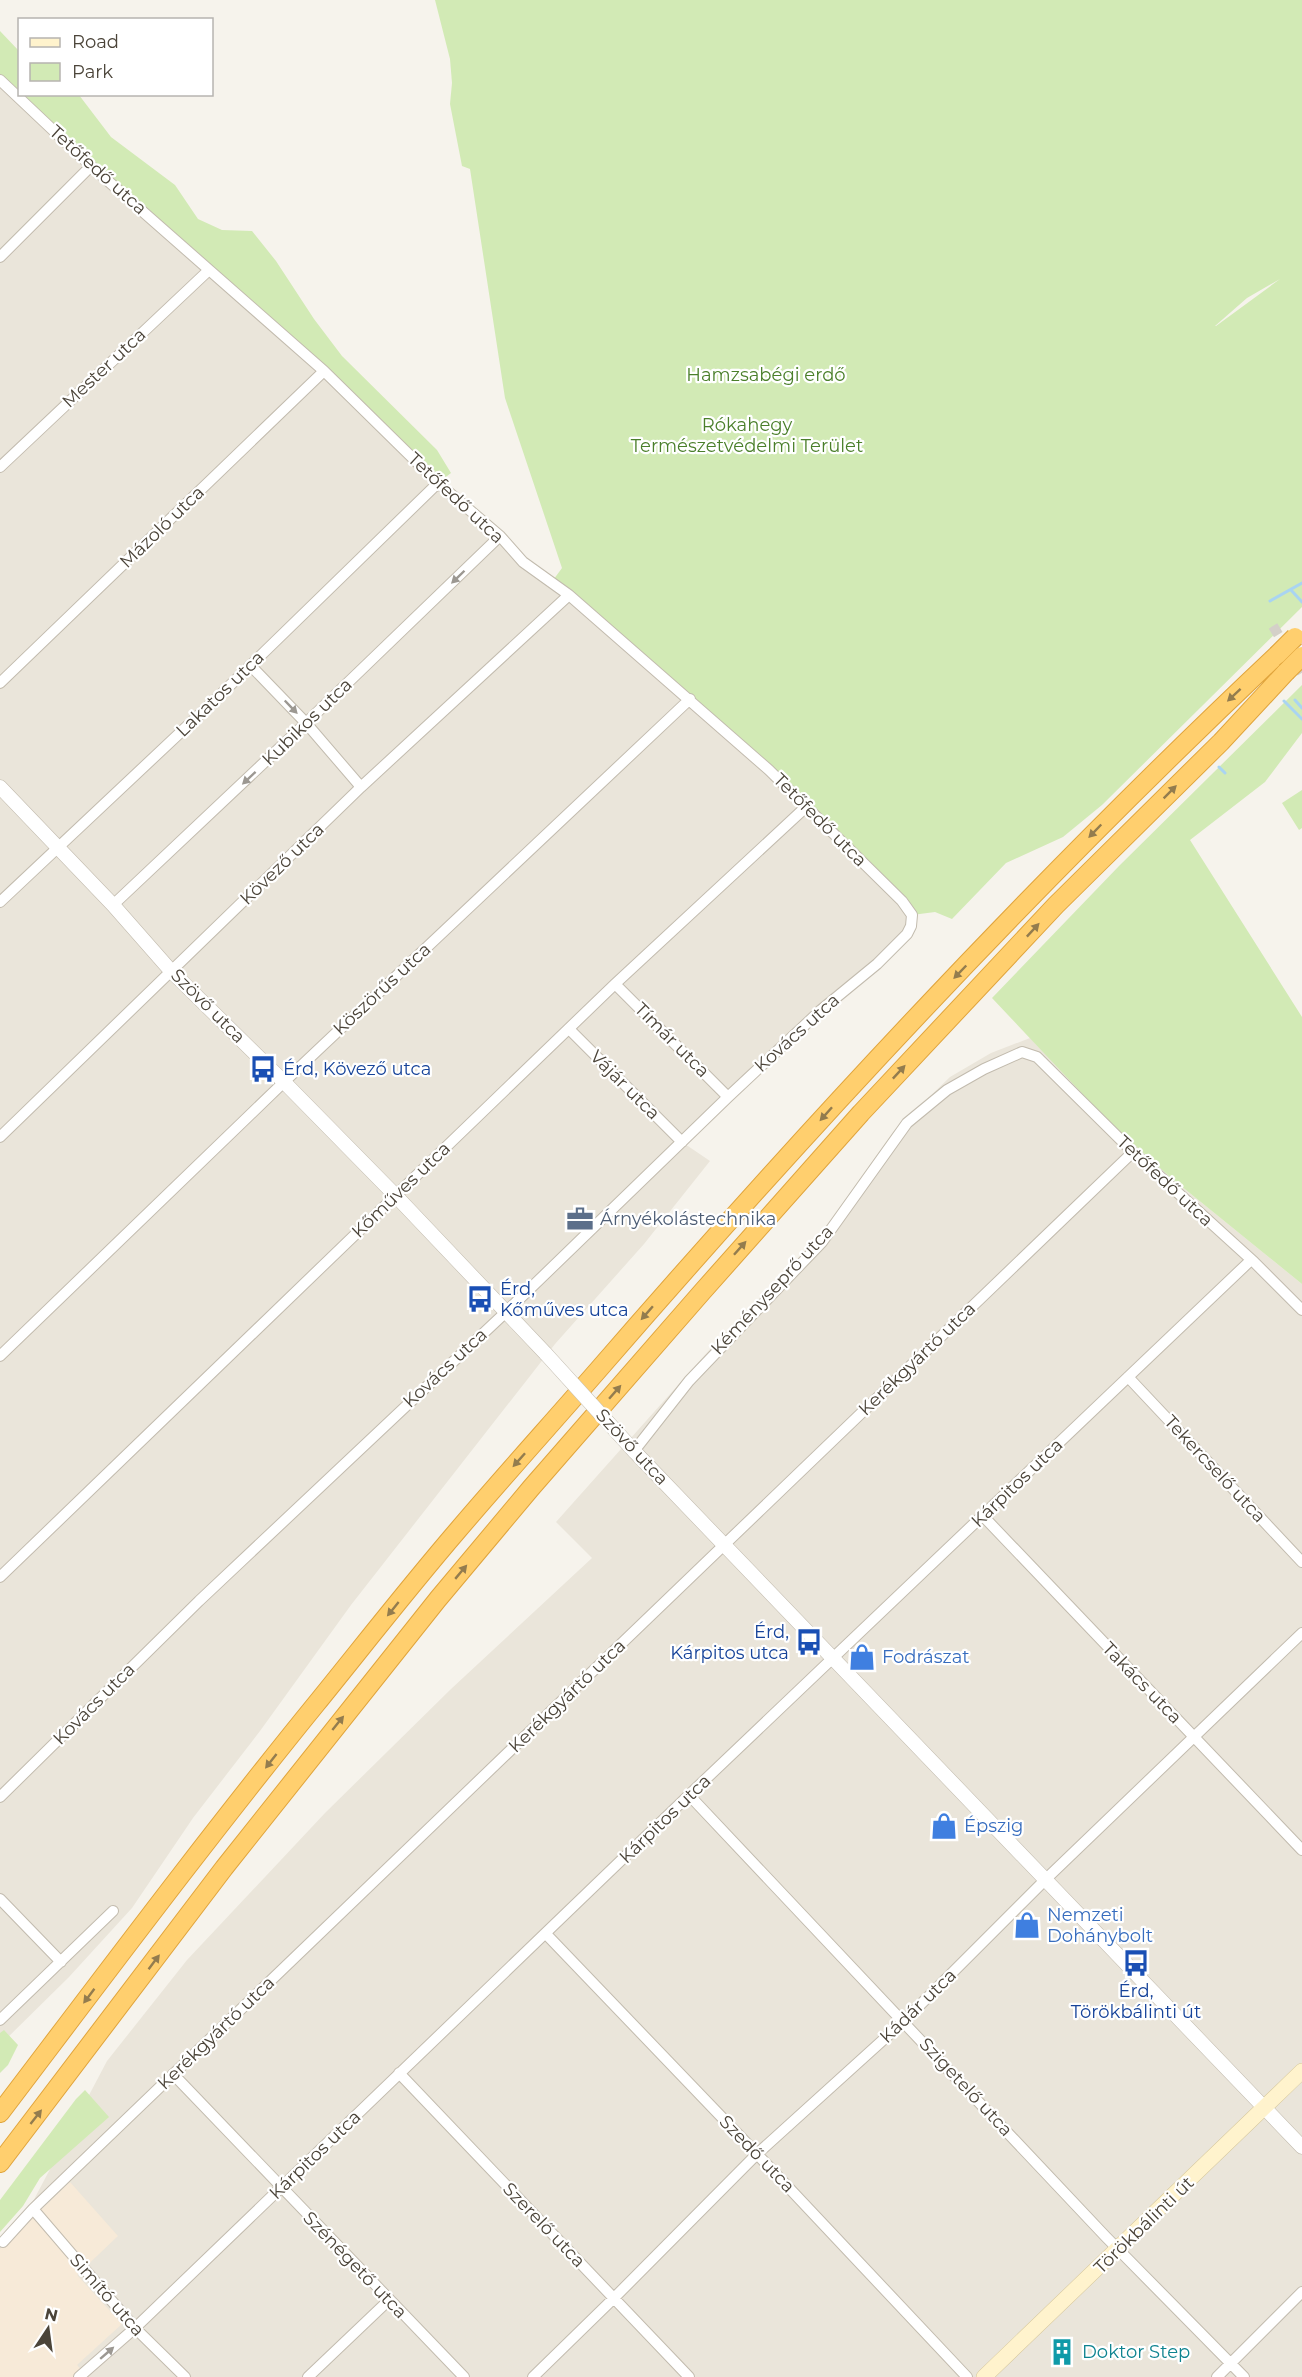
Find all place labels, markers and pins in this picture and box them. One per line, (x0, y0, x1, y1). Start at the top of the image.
bus stop icon: Érd, Kövező utca (248, 1054, 278, 1084)
place label: Érd, Kövező utca (283, 1058, 431, 1080)
office icon: Árnyékolástechnika (565, 1204, 595, 1234)
place label: Árnyékolástechnika (600, 1208, 776, 1230)
place label: Érd, Kőműves utca (500, 1278, 629, 1321)
bus stop icon: Érd, Kőműves utca (465, 1284, 495, 1314)
place label: Érd, Kárpitos utca (670, 1621, 789, 1664)
bus stop icon: Érd, Kárpitos utca (794, 1627, 824, 1657)
shop icon: Fodrászat (847, 1642, 877, 1672)
place label: Fodrászat (882, 1646, 970, 1668)
shop icon: Épszig (929, 1811, 959, 1841)
place label: Épszig (964, 1815, 1023, 1837)
place label: Nemzeti Dohánybolt (1047, 1904, 1153, 1947)
shop icon: Nemzeti Dohánybolt (1012, 1910, 1042, 1940)
bus stop icon: Érd, Törökbálinti út (1121, 1948, 1151, 1978)
place label: Érd, Törökbálinti út (1071, 1980, 1201, 2023)
building icon: Doktor Step (1047, 2337, 1077, 2367)
place label: Doktor Step (1082, 2341, 1190, 2363)

